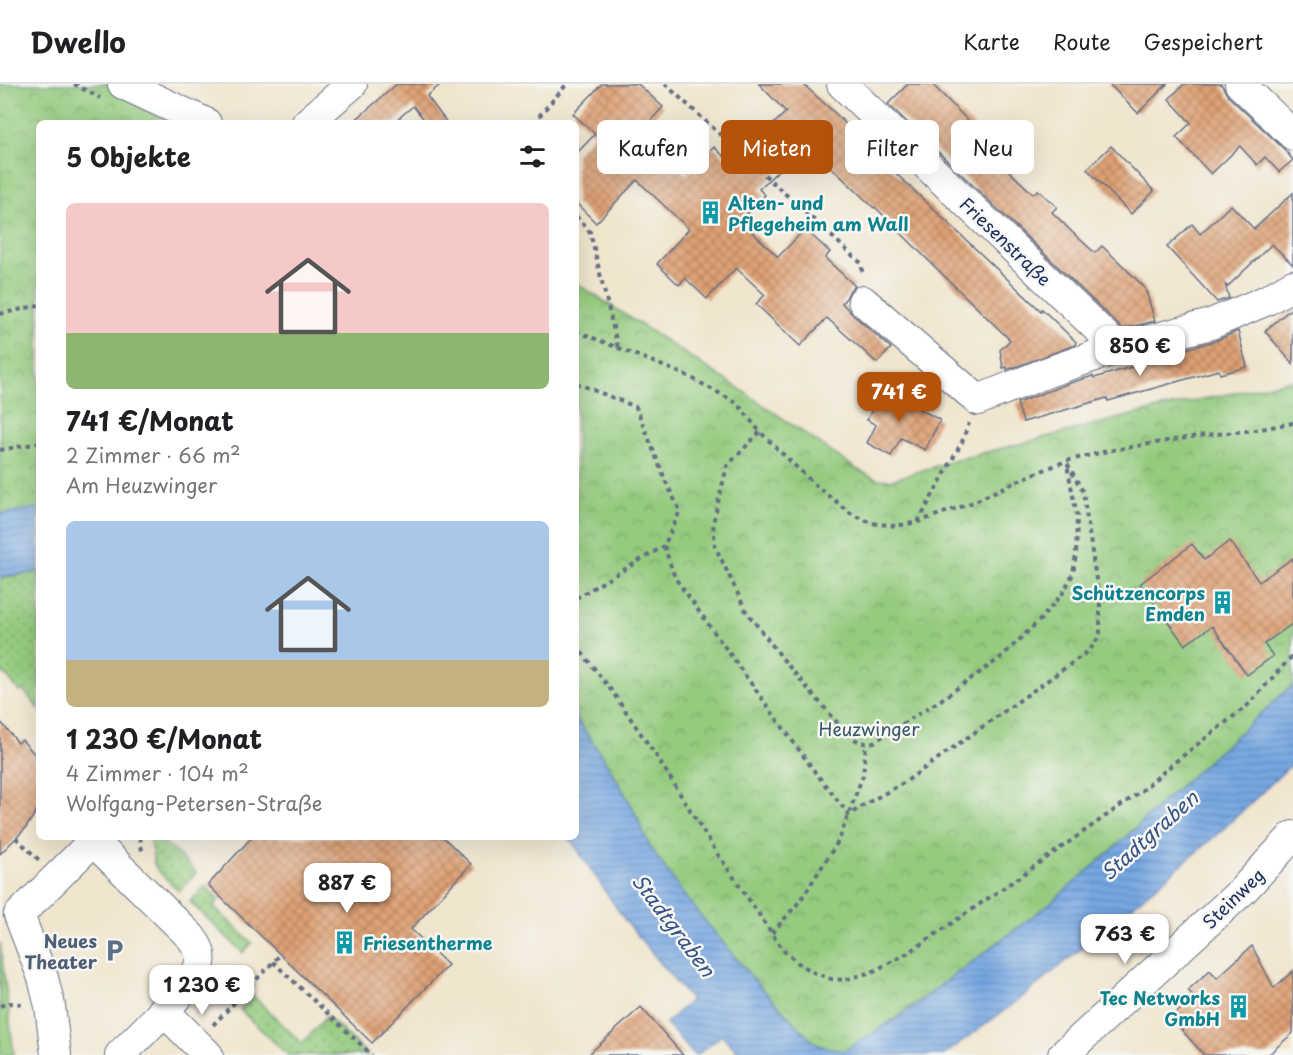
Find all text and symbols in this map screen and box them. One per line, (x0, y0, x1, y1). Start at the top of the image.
text: Dwello (30, 20, 126, 63)
text: Karte (963, 25, 1020, 57)
text: Route (1053, 25, 1111, 57)
text: Gespeichert (1144, 25, 1263, 57)
chip: Kaufen (597, 120, 709, 174)
chip: Mieten (721, 120, 833, 174)
chip: Filter (845, 120, 939, 174)
chip: Neu (951, 120, 1034, 174)
text: 5 Objekte (66, 137, 191, 176)
icon: filters (516, 140, 549, 173)
place label: Alten- und Pflegeheim am Wall (728, 189, 908, 237)
street label: Friesenstraße (954, 190, 1058, 292)
building icon: Alten- und Pflegeheim am Wall (697, 199, 723, 225)
icon: home (254, 242, 362, 350)
pin: 850 € (1098, 326, 1182, 377)
text: 850 € (1109, 330, 1171, 360)
pin: 741 € (857, 372, 941, 423)
text: 741 € (871, 376, 927, 406)
text: 741 €/Monat (66, 401, 234, 440)
text: 2 Zimmer · 66 m² (66, 440, 241, 470)
text: Am Heuzwinger (66, 470, 217, 500)
icon: home (254, 560, 362, 668)
place label: Schützencorps Emden (1072, 579, 1205, 627)
building icon: Schützencorps Emden (1210, 589, 1236, 615)
park label: Heuzwinger (819, 715, 920, 742)
text: 1 230 €/Monat (66, 719, 262, 758)
text: 4 Zimmer · 104 m² (66, 758, 249, 788)
water label: Stadtgraben (1094, 782, 1206, 887)
text: Wolfgang-Petersen-Straße (66, 788, 322, 818)
street label: Steinweg (1196, 861, 1270, 935)
pin: 887 € (305, 863, 389, 914)
text: 887 € (318, 867, 376, 897)
water label: Stadtgraben (625, 867, 724, 984)
pin: 763 € (1083, 914, 1167, 965)
text: 763 € (1095, 918, 1155, 948)
place label: Neues Theater (24, 927, 98, 975)
building icon: Friesentherme (332, 929, 358, 955)
place label: Friesentherme (363, 929, 493, 956)
parking icon: Neues Theater (102, 937, 128, 963)
pin: 1 230 € (147, 965, 257, 1016)
text: 1 230 € (163, 969, 241, 999)
place label: Tec Networks GmbH (1100, 984, 1220, 1032)
building icon: Tec Networks GmbH (1225, 994, 1251, 1020)

